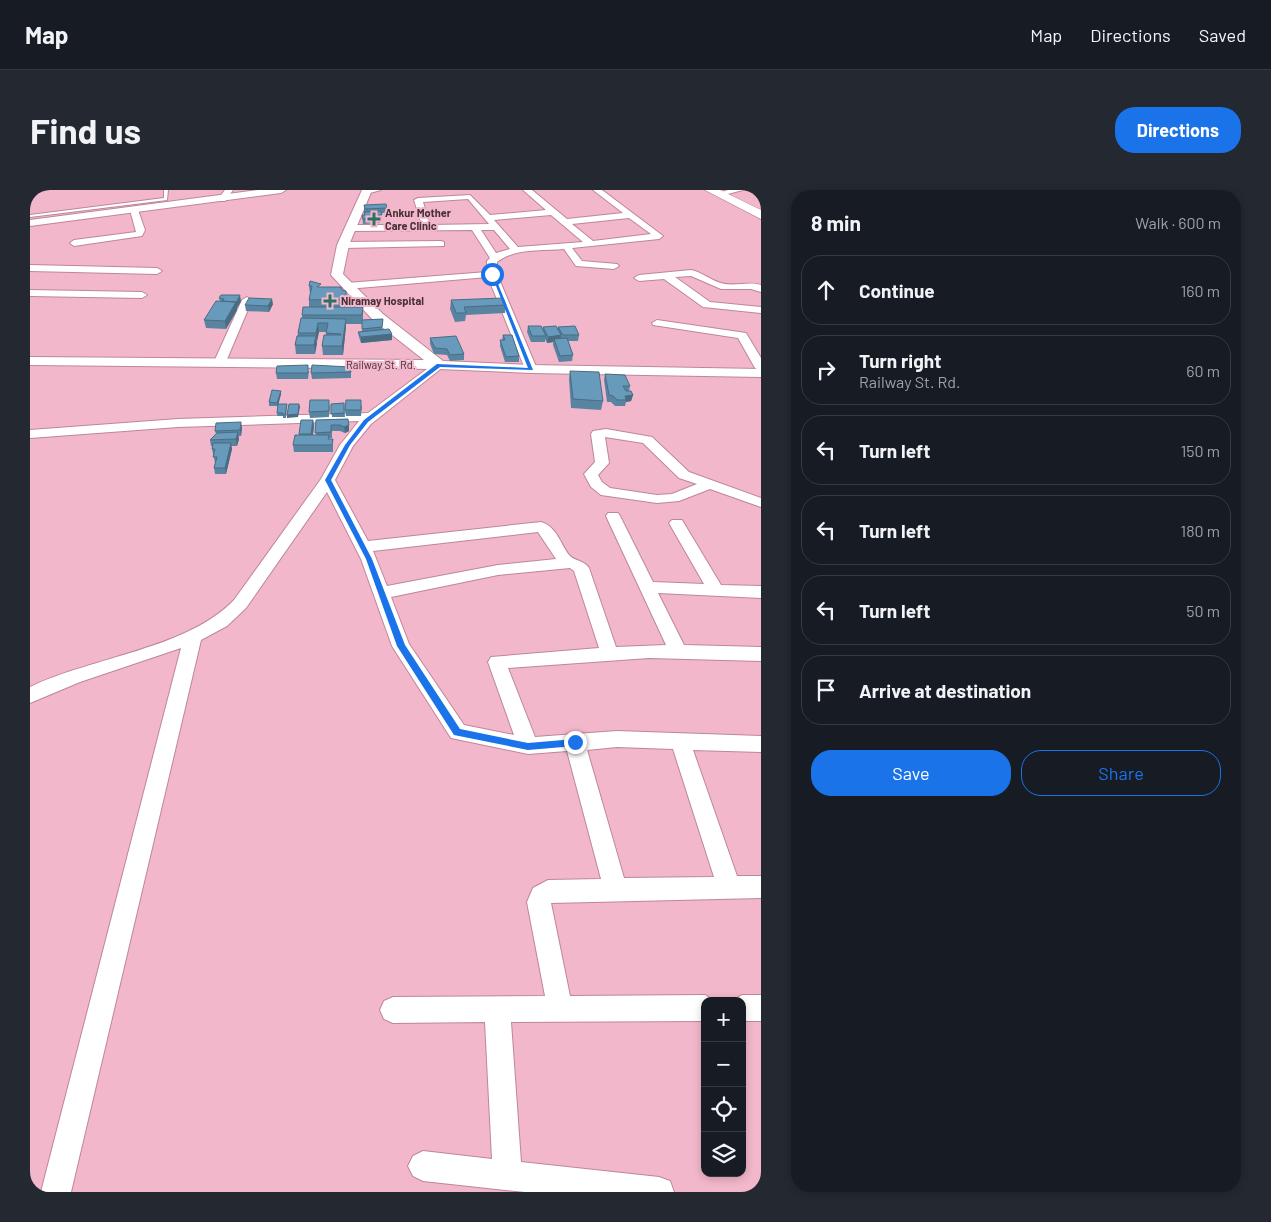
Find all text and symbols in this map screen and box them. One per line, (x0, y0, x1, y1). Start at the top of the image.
text: Map (25, 20, 68, 49)
text: Map (1030, 24, 1062, 46)
text: Directions (1090, 24, 1171, 46)
text: Saved (1199, 24, 1246, 46)
button: Directions (1115, 107, 1241, 153)
text: Find us (30, 109, 141, 151)
place label: Ankur Mother Care Clinic (385, 206, 452, 232)
text: 8 min (811, 210, 861, 235)
marker: Ankur Mother Care Clinic (367, 212, 381, 226)
text: Walk · 600 m (1135, 213, 1221, 232)
route start (481, 263, 504, 286)
icon: ahead (812, 276, 840, 304)
text: Continue (859, 279, 935, 302)
text: 160 m (1181, 281, 1220, 300)
marker: Niramay Hospital (323, 294, 337, 308)
place label: Niramay Hospital (341, 294, 424, 307)
text: Turn right (859, 349, 941, 372)
icon: right (812, 356, 840, 384)
street label: Railway St. Rd. (346, 358, 416, 371)
text: 60 m (1186, 361, 1220, 380)
text: Railway St. Rd. (859, 372, 961, 391)
icon: left (812, 436, 840, 464)
text: Turn left (859, 439, 930, 462)
text: 150 m (1181, 441, 1220, 460)
icon: left (812, 516, 840, 544)
text: Turn left (859, 519, 930, 542)
text: 180 m (1181, 521, 1220, 540)
icon: left (812, 596, 840, 624)
text: Turn left (859, 599, 930, 622)
text: 50 m (1186, 601, 1220, 620)
icon: arrive (812, 676, 840, 704)
text: Arrive at destination (859, 679, 1031, 702)
route end (564, 731, 587, 754)
button: Save (811, 750, 1011, 796)
button: Share (1021, 750, 1221, 796)
map controls (701, 997, 746, 1177)
button: + (701, 997, 746, 1042)
button: − (701, 1042, 746, 1087)
button: locate (701, 1087, 746, 1132)
button: layers (701, 1132, 746, 1177)

